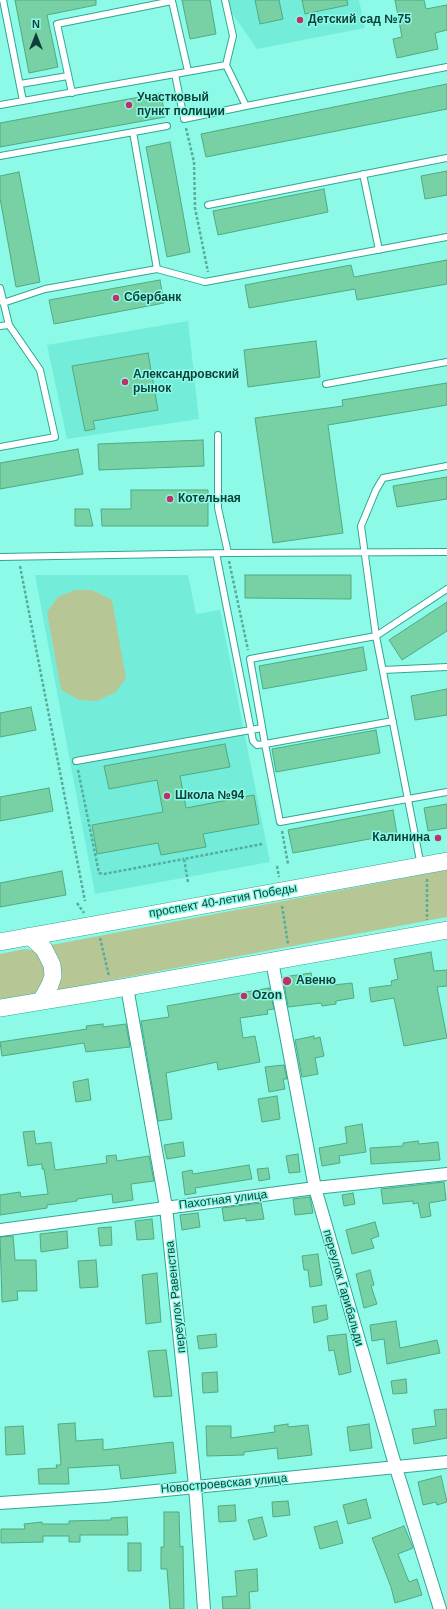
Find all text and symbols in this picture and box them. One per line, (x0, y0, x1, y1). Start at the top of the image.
place label: Детский сад №75 (308, 13, 411, 27)
marker: Детский сад №75 (295, 15, 305, 25)
north arrow (16, 16, 56, 56)
text: N (32, 18, 40, 30)
place label: Участковый пункт полиции (137, 91, 225, 119)
marker: Участковый пункт полиции (124, 100, 134, 110)
place label: Сбербанк (124, 291, 181, 305)
marker: Сбербанк (111, 293, 121, 303)
place label: Александровский рынок (133, 368, 239, 396)
marker: Александровский рынок (120, 377, 130, 387)
place label: Котельная (178, 492, 241, 506)
marker: Котельная (165, 494, 175, 504)
place label: Школа №94 (175, 789, 244, 803)
marker: Школа №94 (162, 791, 172, 801)
place label: Калинина (372, 831, 430, 845)
marker: Калинина (433, 833, 443, 843)
street label: проспект 40-летия Победы (148, 881, 298, 921)
place label: Авеню (296, 974, 336, 988)
marker: Авеню (281, 975, 293, 987)
place label: Ozon (252, 989, 282, 1003)
marker: Ozon (239, 991, 249, 1001)
street label: Пахотная улица (178, 1187, 268, 1213)
street label: переулок Гарибальди (319, 1228, 367, 1348)
street label: переулок Равенства (163, 1240, 189, 1354)
street label: Новостроевская улица (160, 1471, 288, 1497)

